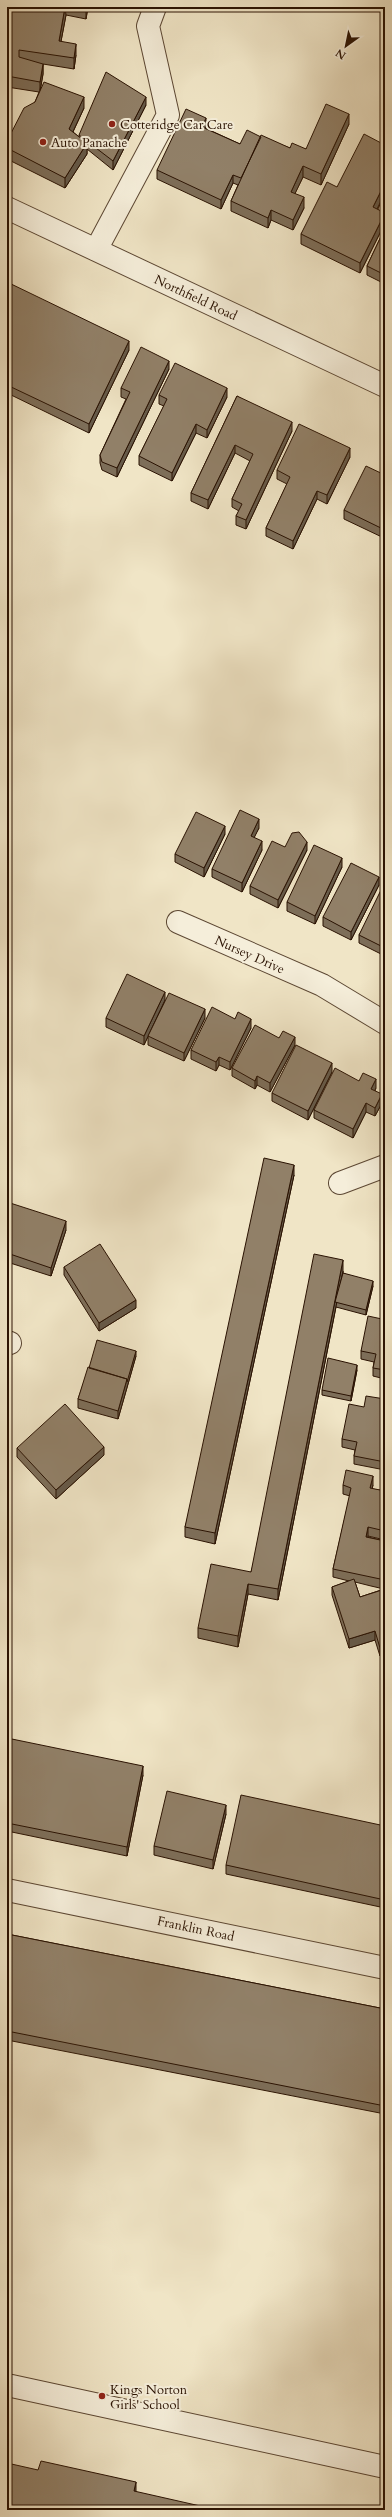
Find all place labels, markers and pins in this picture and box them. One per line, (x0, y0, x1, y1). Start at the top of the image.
place label: Cotteridge Car Care (120, 116, 233, 134)
marker: Cotteridge Car Care (107, 119, 117, 129)
place label: Auto Panache (51, 134, 127, 152)
marker: Auto Panache (38, 137, 48, 147)
place label: Kings Norton Girls' School (110, 2381, 188, 2414)
marker: Kings Norton Girls' School (97, 2391, 107, 2401)

